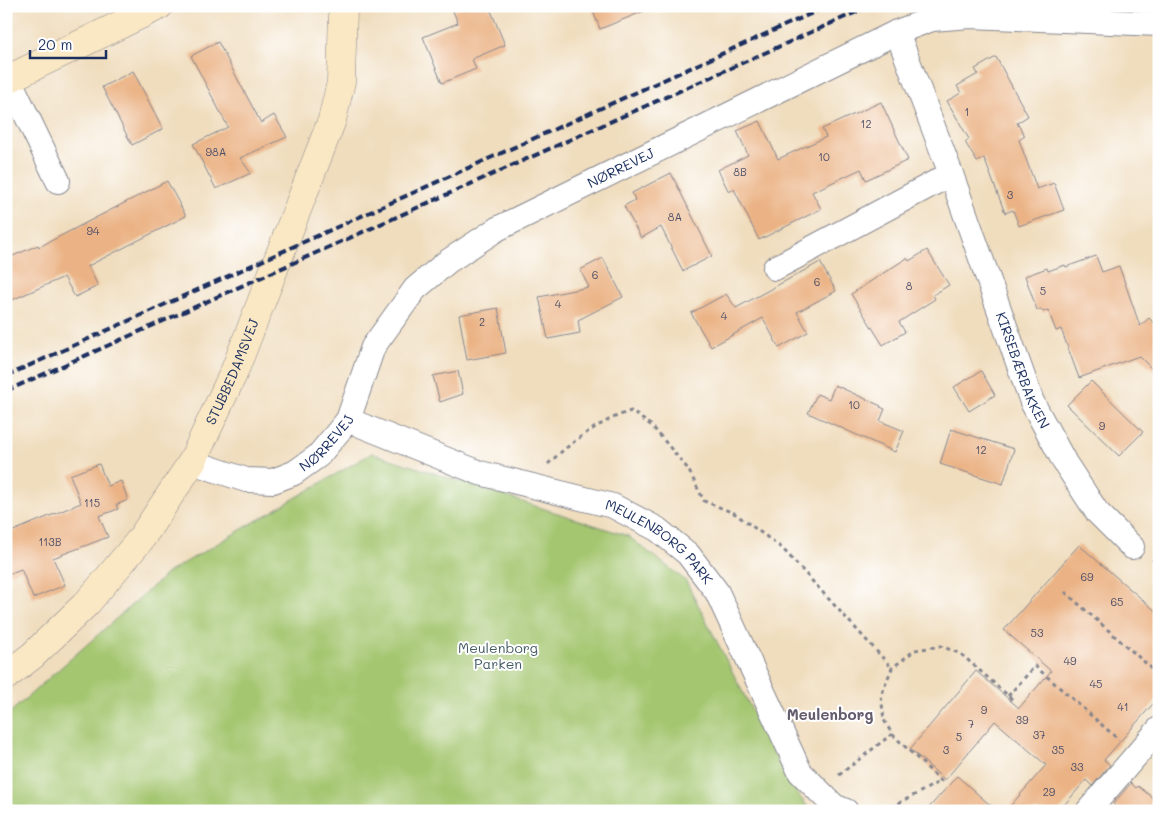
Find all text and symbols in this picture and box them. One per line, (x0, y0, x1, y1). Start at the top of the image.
scale bar (30, 28, 106, 60)
text: 20 m (38, 34, 72, 54)
house number: 1 (965, 104, 969, 119)
house number: 12 (860, 116, 872, 131)
street label: NØRREVEJ (584, 143, 657, 192)
house number: 98A (206, 144, 226, 159)
house number: 10 (818, 149, 830, 164)
house number: 8B (733, 164, 747, 179)
house number: 3 (1007, 187, 1014, 202)
house number: 8A (668, 209, 682, 224)
house number: 94 (87, 223, 100, 238)
house number: 6 (592, 267, 598, 282)
house number: 6 (814, 274, 820, 289)
house number: 8 (906, 278, 913, 293)
house number: 5 (1040, 283, 1046, 298)
house number: 4 (555, 296, 562, 311)
house number: 4 (721, 308, 728, 323)
street label: KIRSEBÆRBAKKEN (992, 309, 1055, 432)
house number: 2 (479, 314, 485, 329)
street label: STUBBEDAMSVEJ (201, 316, 263, 428)
house number: 10 (848, 397, 860, 412)
street label: NØRREVEJ (295, 412, 358, 475)
house number: 9 (1099, 418, 1106, 433)
house number: 12 (975, 442, 987, 457)
street label: MEULENBORG PARK (603, 494, 718, 588)
house number: 115 (84, 495, 100, 510)
house number: 113B (38, 534, 62, 549)
house number: 69 (1080, 569, 1094, 584)
house number: 65 (1110, 594, 1124, 609)
house number: 53 (1031, 625, 1044, 640)
park label: Meulenborg Parken (458, 638, 538, 673)
house number: 49 (1064, 653, 1077, 668)
house number: 45 (1090, 676, 1102, 691)
house number: 41 (1117, 699, 1129, 714)
house number: 9 (981, 702, 988, 717)
district label: Meulenborg (787, 704, 873, 724)
house number: 39 (1016, 712, 1029, 727)
house number: 7 (968, 716, 974, 731)
house number: 37 (1033, 727, 1045, 742)
house number: 5 (956, 729, 962, 744)
house number: 3 (943, 742, 950, 757)
house number: 35 (1052, 742, 1064, 757)
house number: 33 (1071, 759, 1084, 774)
house number: 29 (1043, 784, 1056, 799)

